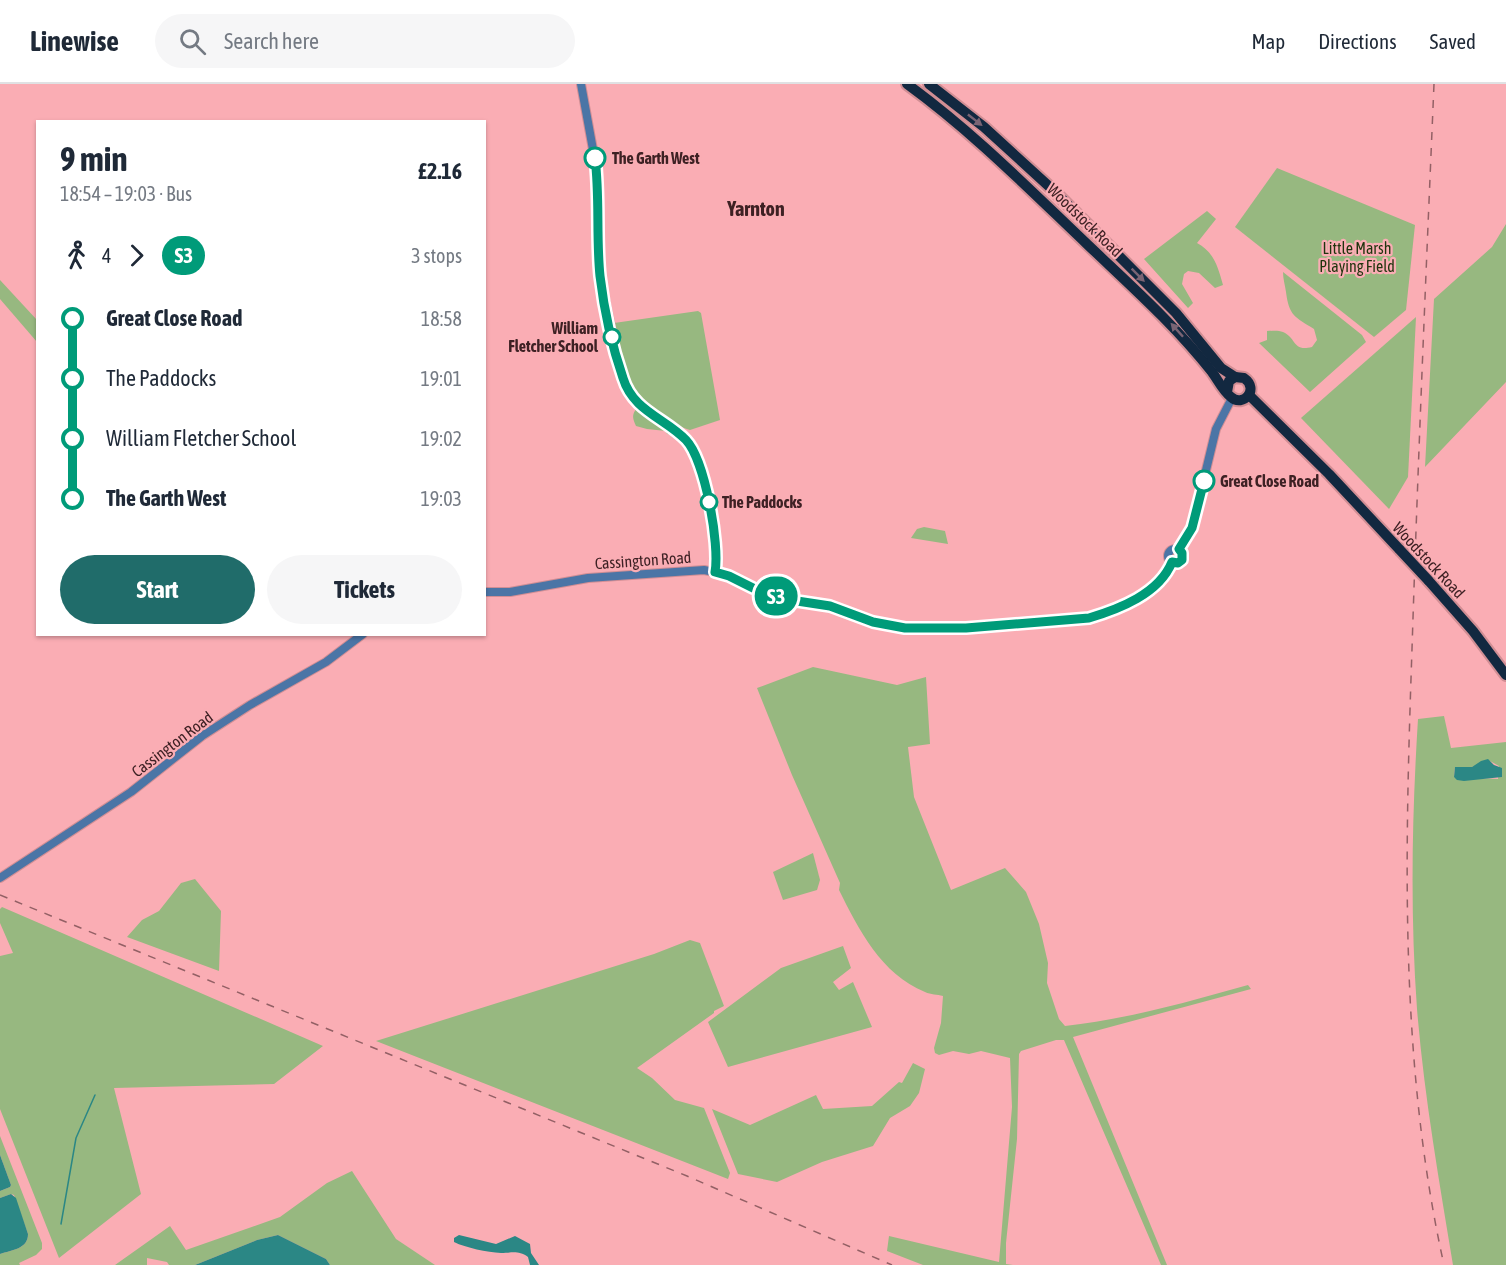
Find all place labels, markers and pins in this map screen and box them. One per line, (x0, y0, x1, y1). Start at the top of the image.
marker: The Garth West (584, 147, 606, 169)
place label: The Garth West (612, 149, 700, 167)
place label: William Fletcher School (508, 319, 599, 355)
marker: William Fletcher School (603, 328, 621, 346)
marker: Great Close Road (1193, 470, 1215, 492)
place label: Great Close Road (1220, 472, 1320, 490)
marker: The Paddocks (700, 493, 718, 511)
place label: The Paddocks (722, 493, 803, 511)

